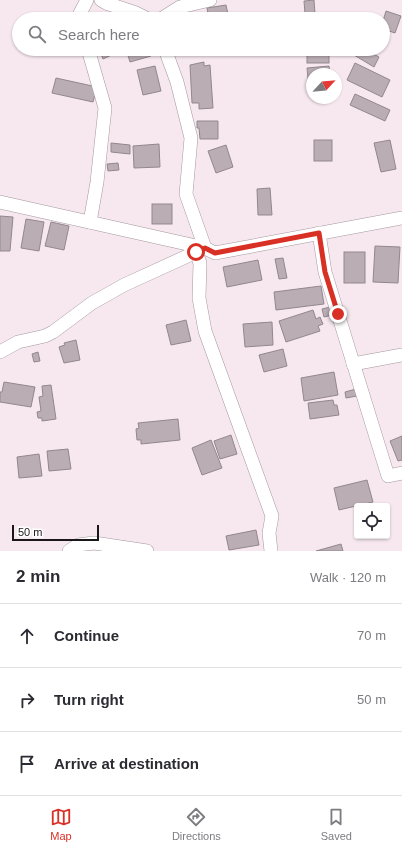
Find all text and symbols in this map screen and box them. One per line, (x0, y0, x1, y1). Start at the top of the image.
search box (12, 12, 390, 56)
icon: search (26, 23, 48, 45)
text: Search here (58, 26, 140, 43)
north arrow (306, 68, 342, 104)
route start (187, 243, 205, 261)
route end (329, 305, 347, 323)
map controls (354, 503, 390, 539)
button: locate (354, 503, 390, 539)
scale bar (12, 523, 99, 542)
text: 50 m (18, 526, 42, 538)
text: 2 min (16, 567, 60, 586)
text: Walk · 120 m (310, 570, 386, 585)
icon: ahead (16, 625, 38, 647)
text: Continue (54, 627, 119, 644)
text: 70 m (357, 628, 386, 643)
icon: right (16, 689, 38, 711)
text: Turn right (54, 691, 124, 708)
text: 50 m (357, 692, 386, 707)
icon: arrive (16, 753, 38, 775)
text: Arrive at destination (54, 755, 199, 772)
tab: Map (50, 806, 72, 842)
tab: Directions (172, 806, 221, 842)
tab: Saved (321, 806, 352, 842)

